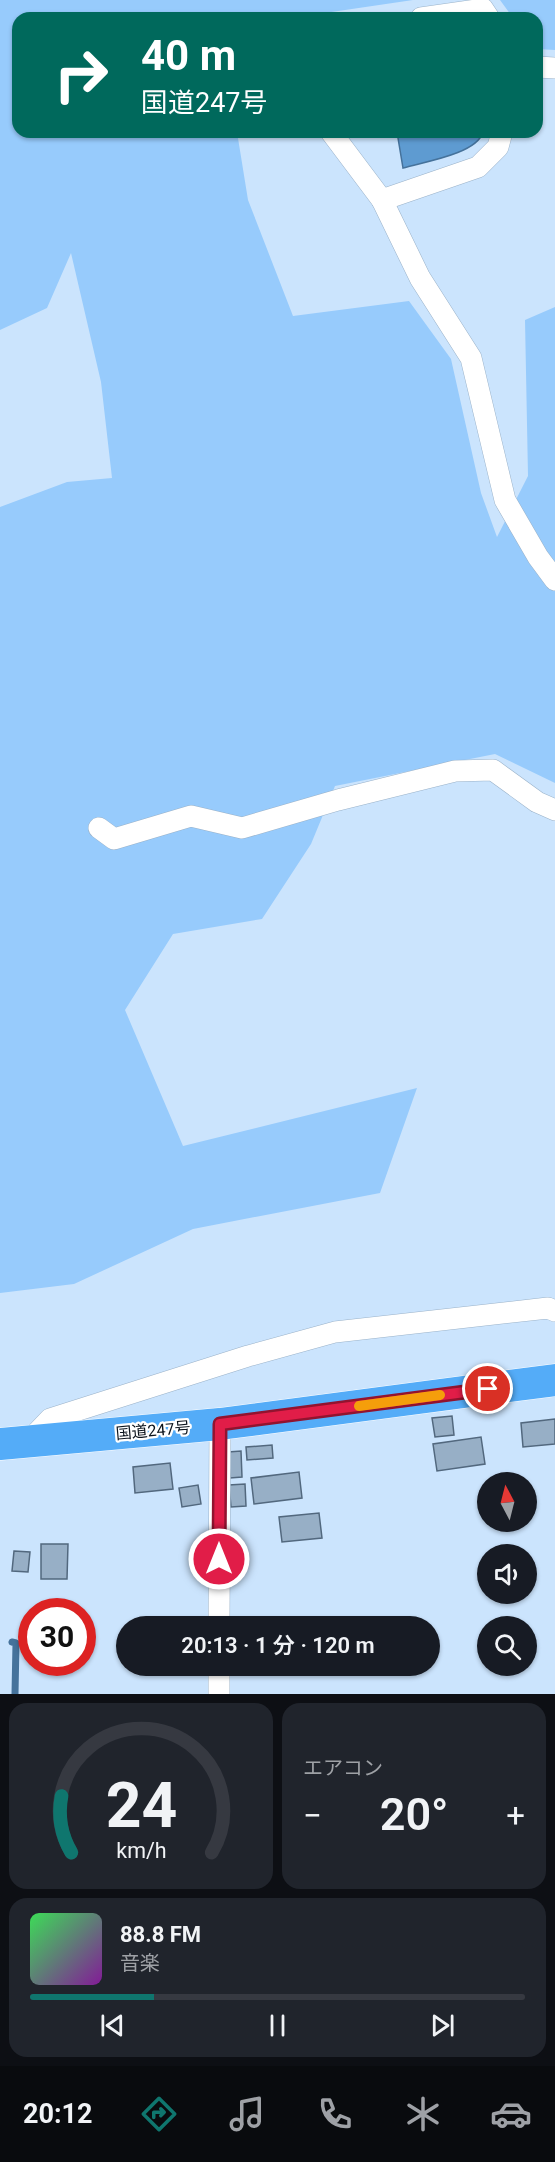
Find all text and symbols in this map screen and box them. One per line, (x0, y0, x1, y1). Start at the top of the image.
text: 40 m (141, 31, 236, 80)
icon: right (42, 36, 120, 114)
text: 国道247号 (141, 87, 268, 119)
pin (462, 1363, 513, 1414)
icon: arrive (471, 1372, 504, 1405)
street label: 国道247号 (115, 1418, 191, 1443)
north arrow (477, 1472, 537, 1532)
map controls (477, 1472, 537, 1676)
position arrow (187, 1527, 251, 1591)
button: sound (477, 1544, 537, 1604)
speed limit sign: 30 (18, 1598, 96, 1676)
button: search (477, 1616, 537, 1676)
text: 20:13 · 1 分 · 120 m (181, 1633, 375, 1658)
text: エアコン (303, 1756, 383, 1780)
text: 24 (105, 1769, 177, 1842)
text: 20° (380, 1788, 448, 1841)
text: − (303, 1796, 322, 1835)
text: + (506, 1796, 525, 1835)
text: km/h (116, 1838, 166, 1863)
text: 88.8 FM (120, 1922, 201, 1947)
text: 音楽 (120, 1951, 160, 1975)
icon: previous (96, 2009, 129, 2042)
icon: pause (261, 2009, 294, 2042)
icon: next (426, 2009, 459, 2042)
icon: directions (138, 2093, 180, 2135)
icon: music (226, 2093, 268, 2135)
icon: phone (314, 2093, 356, 2135)
icon: climate (402, 2093, 444, 2135)
icon: car (490, 2093, 532, 2135)
text: 20:12 (23, 2098, 93, 2130)

